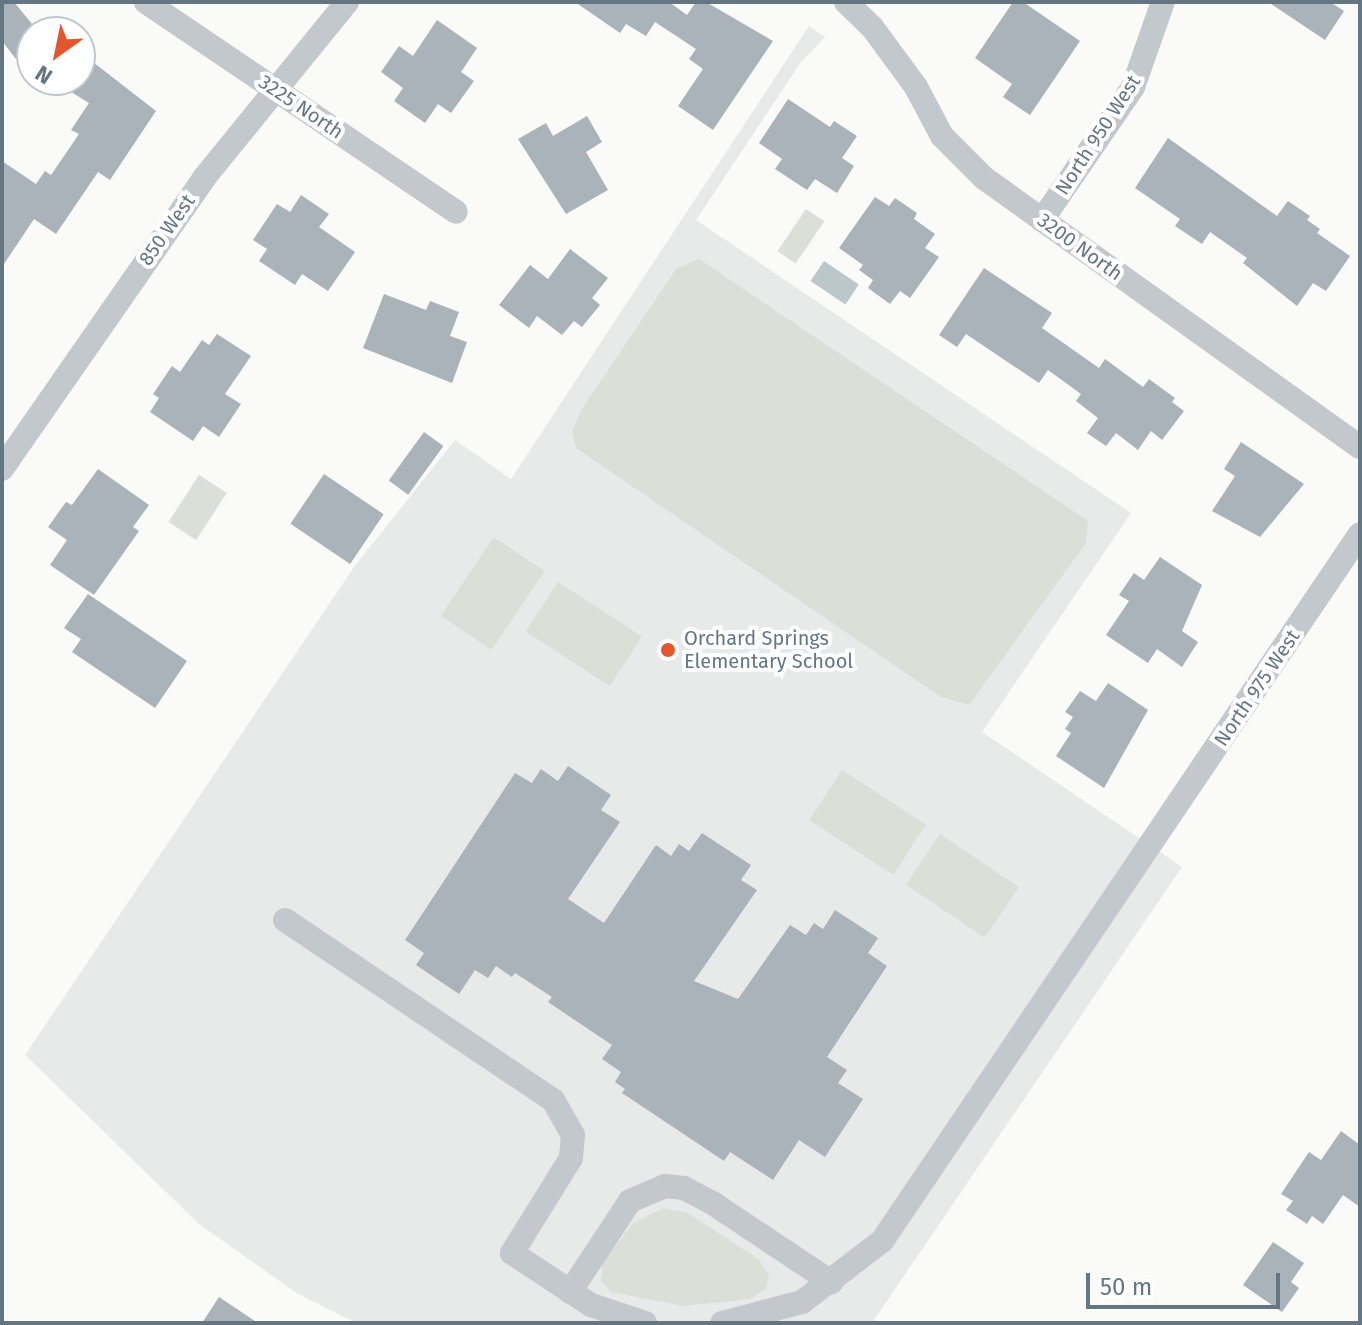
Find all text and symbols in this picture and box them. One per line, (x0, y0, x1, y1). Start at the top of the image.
north arrow (16, 16, 96, 96)
text: N (30, 60, 57, 90)
street label: 3225 North (254, 70, 348, 144)
street label: North 950 West (1050, 71, 1146, 199)
street label: 850 West (134, 190, 200, 270)
street label: 3200 North (1033, 208, 1127, 286)
street label: North 975 West (1209, 625, 1305, 751)
place label: Orchard Springs Elementary School (684, 626, 853, 673)
marker: Orchard Springs Elementary School (659, 641, 677, 659)
scale bar (1090, 1257, 1284, 1307)
text: 50 m (1100, 1273, 1152, 1301)

